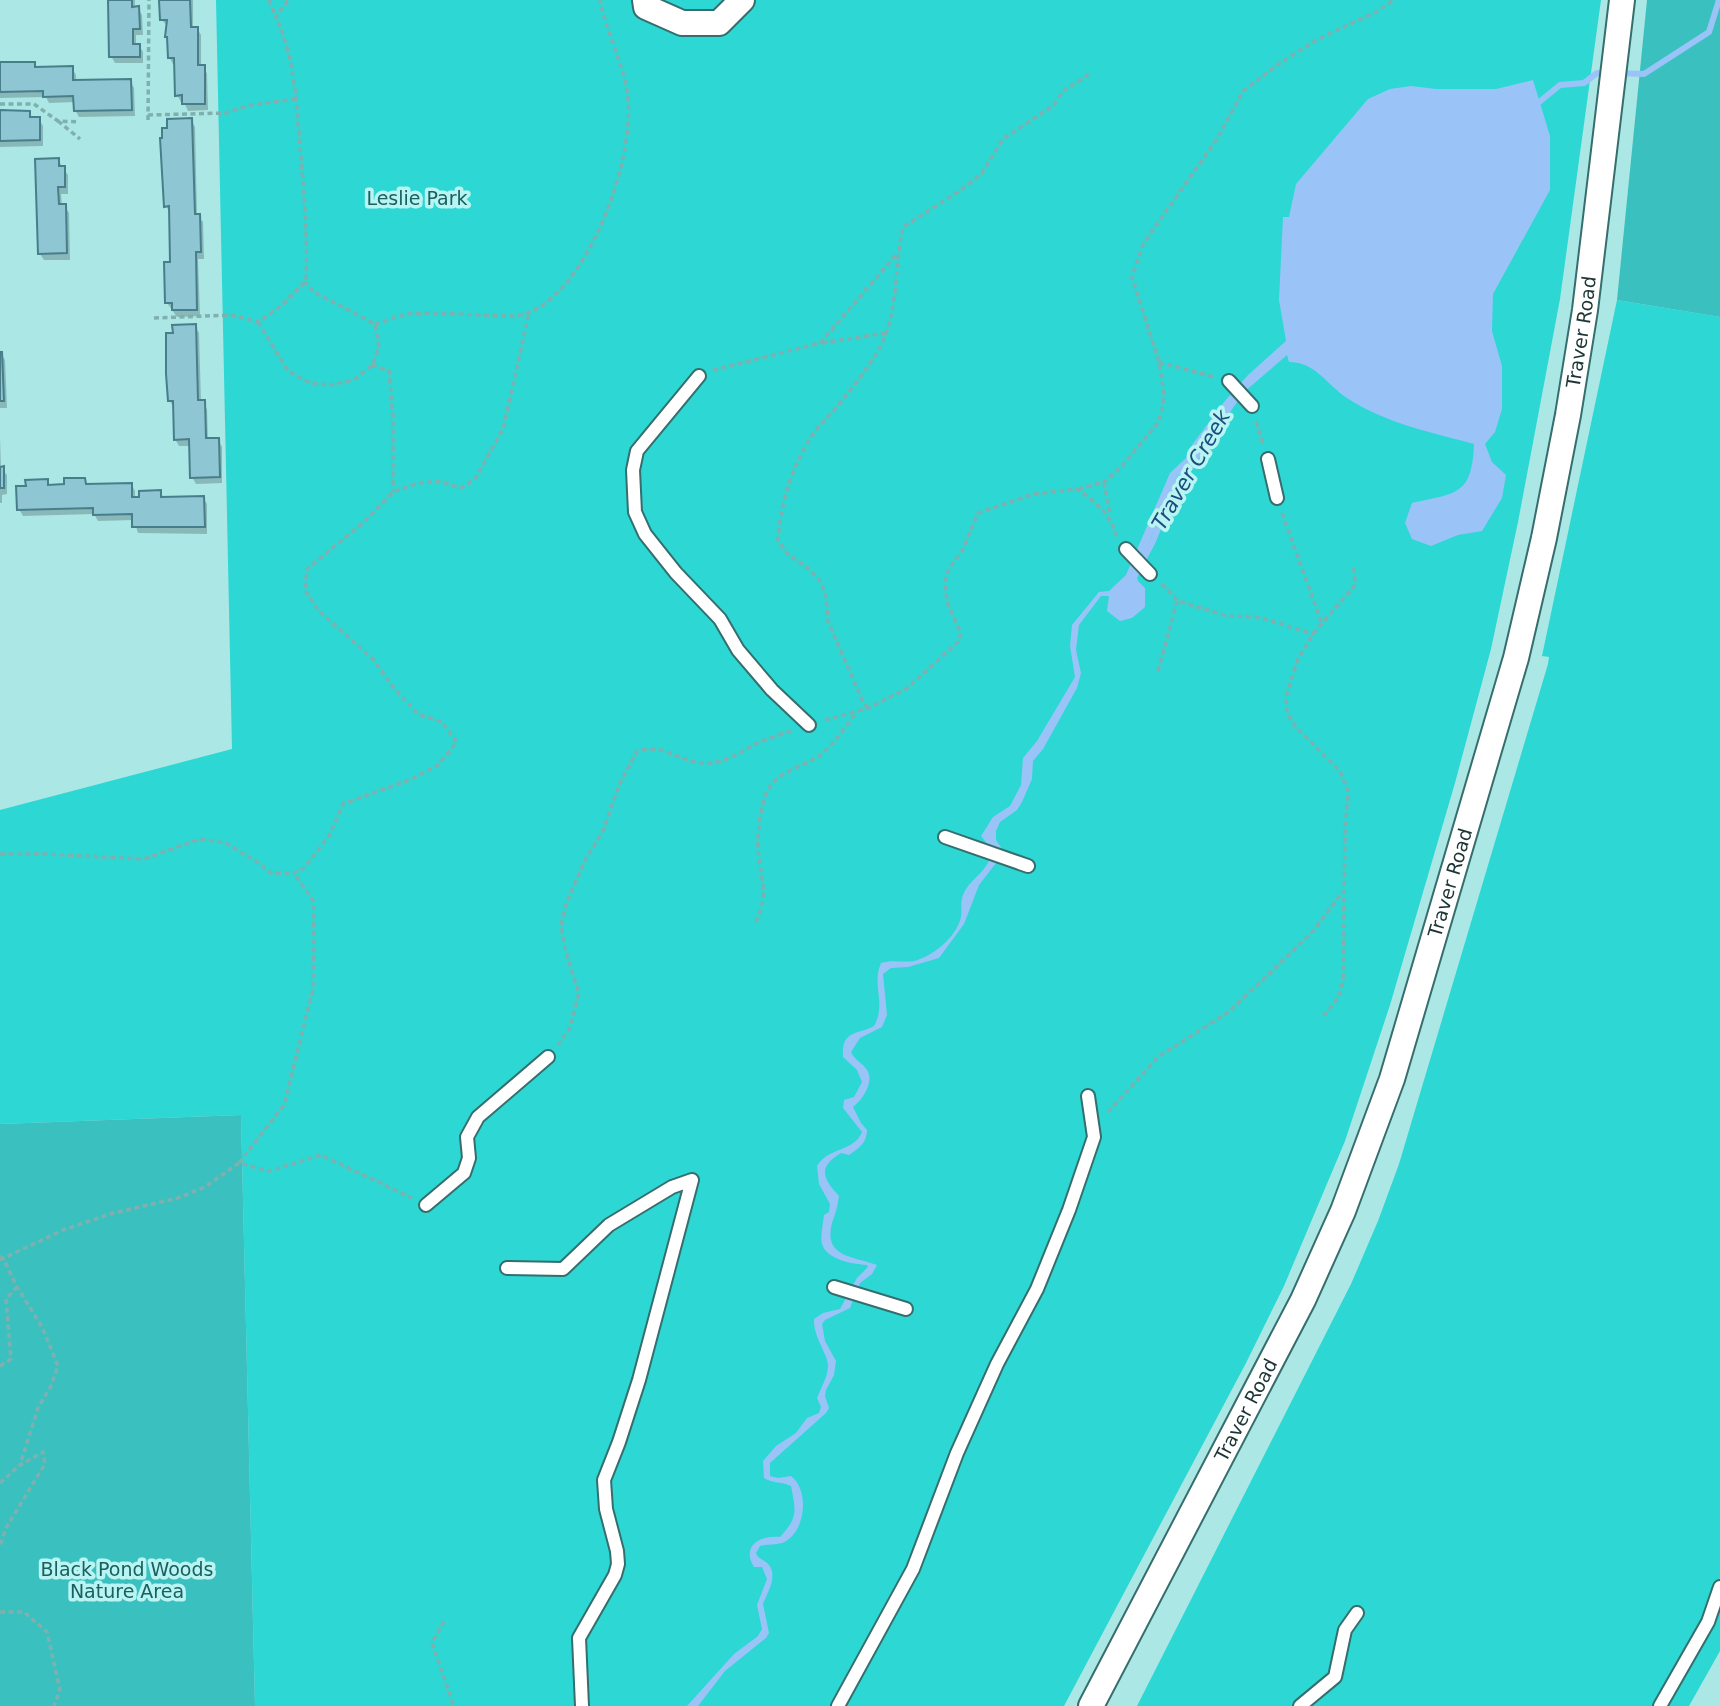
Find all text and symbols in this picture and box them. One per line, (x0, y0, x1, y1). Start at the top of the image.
park label: Leslie Park (366, 187, 468, 209)
street label: Traver Road (1561, 275, 1600, 390)
water label: Traver Creek (1147, 405, 1235, 534)
street label: Traver Road (1423, 826, 1476, 941)
street label: Traver Road (1209, 1355, 1281, 1466)
park label: Black Pond Woods Nature Area (41, 1558, 213, 1602)

